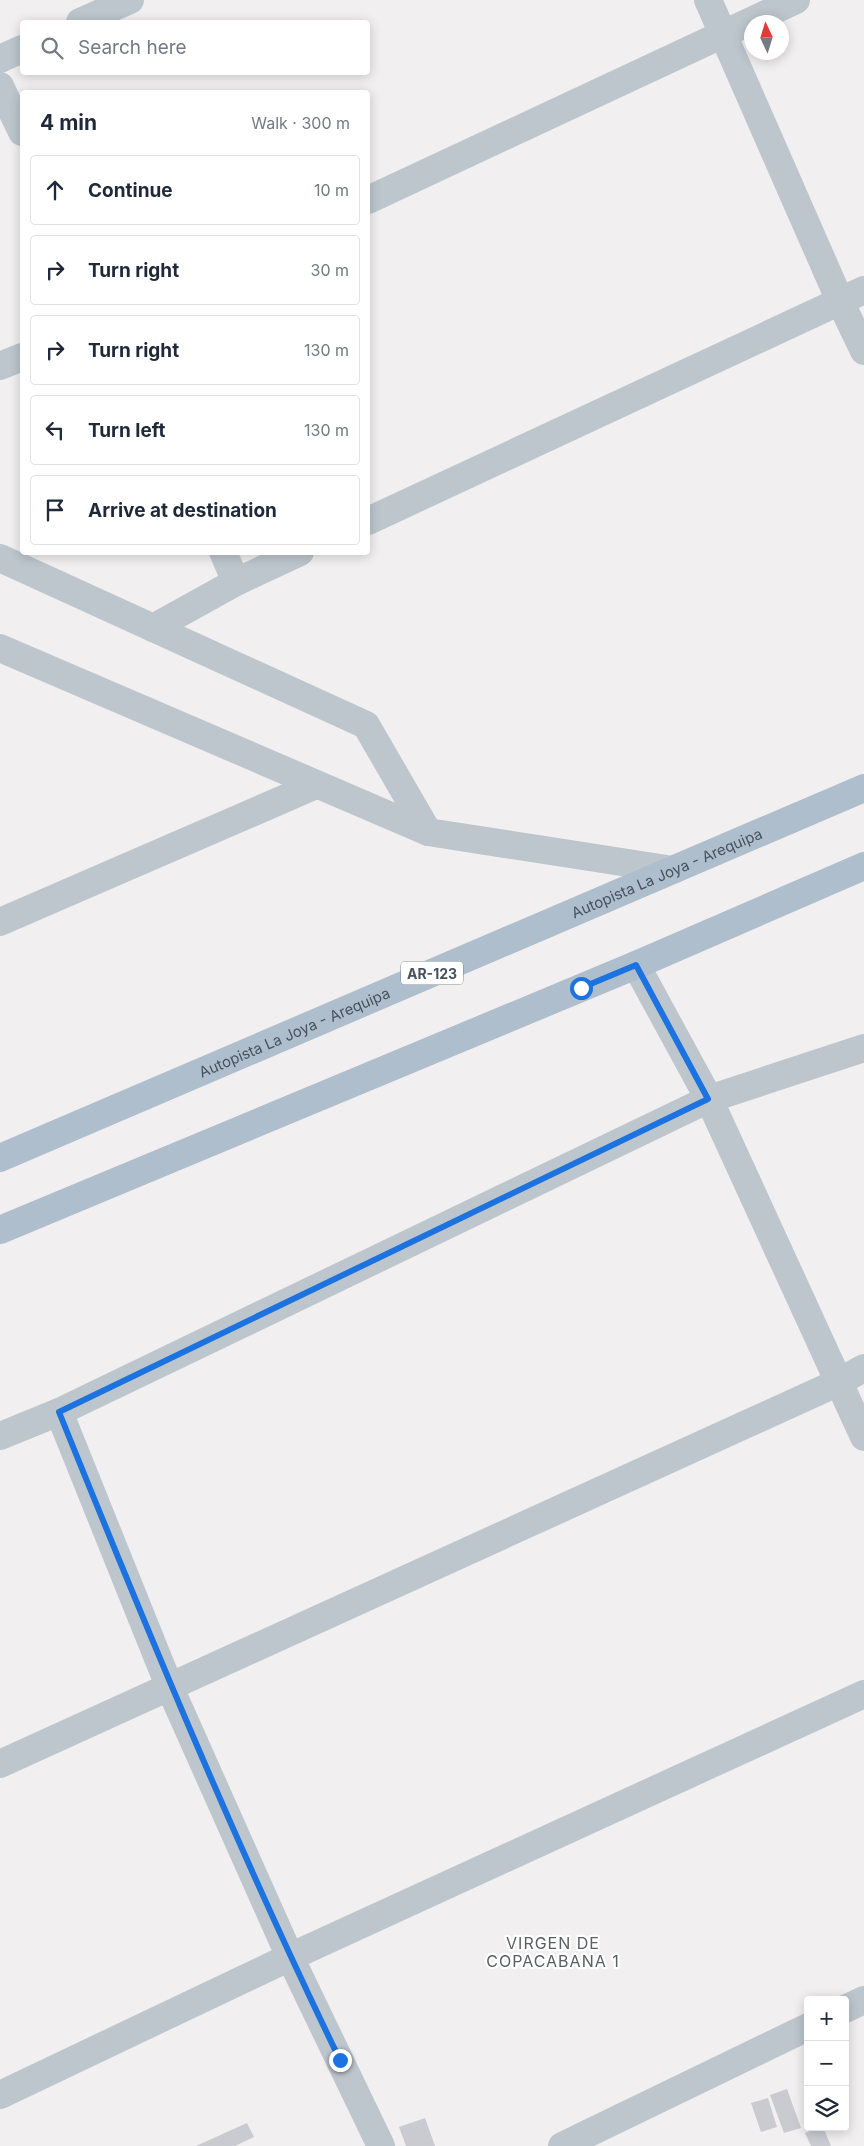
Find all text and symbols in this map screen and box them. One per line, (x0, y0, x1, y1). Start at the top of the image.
north arrow (744, 15, 789, 60)
search box (20, 20, 370, 75)
icon: search (38, 34, 66, 62)
text: Search here (78, 36, 187, 59)
text: 4 min (40, 110, 97, 135)
text: Walk · 300 m (251, 113, 350, 133)
icon: ahead (41, 176, 69, 204)
text: Continue (88, 179, 173, 202)
text: 10 m (314, 180, 349, 200)
icon: right (41, 256, 69, 284)
text: Turn right (88, 259, 179, 282)
text: 30 m (311, 260, 349, 280)
icon: right (41, 336, 69, 364)
text: Turn right (88, 339, 179, 362)
text: 130 m (304, 340, 349, 360)
icon: left (41, 416, 69, 444)
text: Turn left (88, 419, 166, 442)
text: 130 m (304, 420, 349, 440)
icon: arrive (41, 496, 69, 524)
text: Arrive at destination (88, 499, 277, 522)
street label: Autopista La Joya - Arequipa (568, 823, 765, 922)
road number: AR-123 (401, 961, 463, 984)
route start (570, 977, 593, 1000)
street label: Autopista La Joya - Arequipa (196, 983, 393, 1081)
district label: VIRGEN DE COPACABANA 1 (486, 1933, 620, 1971)
map controls (804, 1996, 849, 2131)
button: + (804, 1996, 849, 2041)
button: − (804, 2041, 849, 2086)
route end (329, 2049, 352, 2072)
button: layers (804, 2086, 849, 2131)

